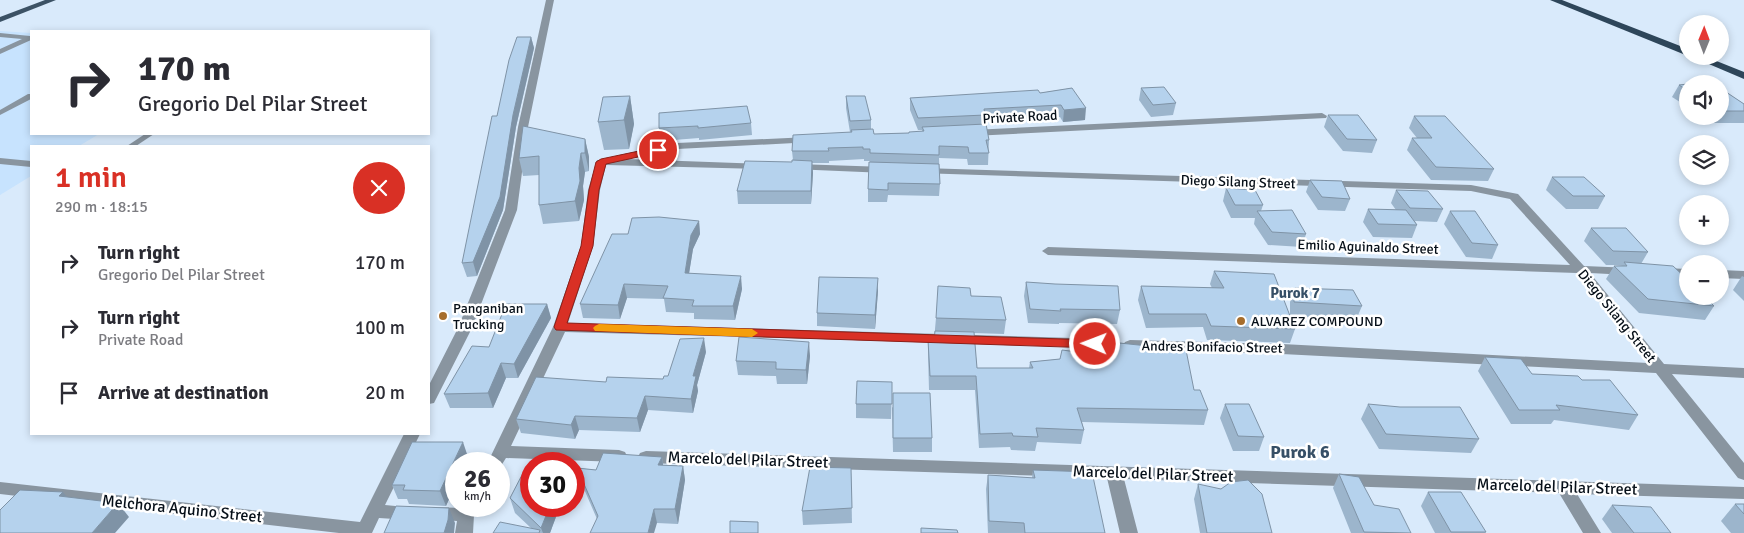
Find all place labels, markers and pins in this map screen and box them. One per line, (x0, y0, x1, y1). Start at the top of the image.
pin (637, 129, 679, 171)
place label: Panganiban Trucking (453, 300, 523, 333)
marker: Panganiban Trucking (437, 310, 449, 322)
place label: ALVAREZ COMPOUND (1251, 313, 1383, 330)
marker: ALVAREZ COMPOUND (1235, 315, 1247, 327)

